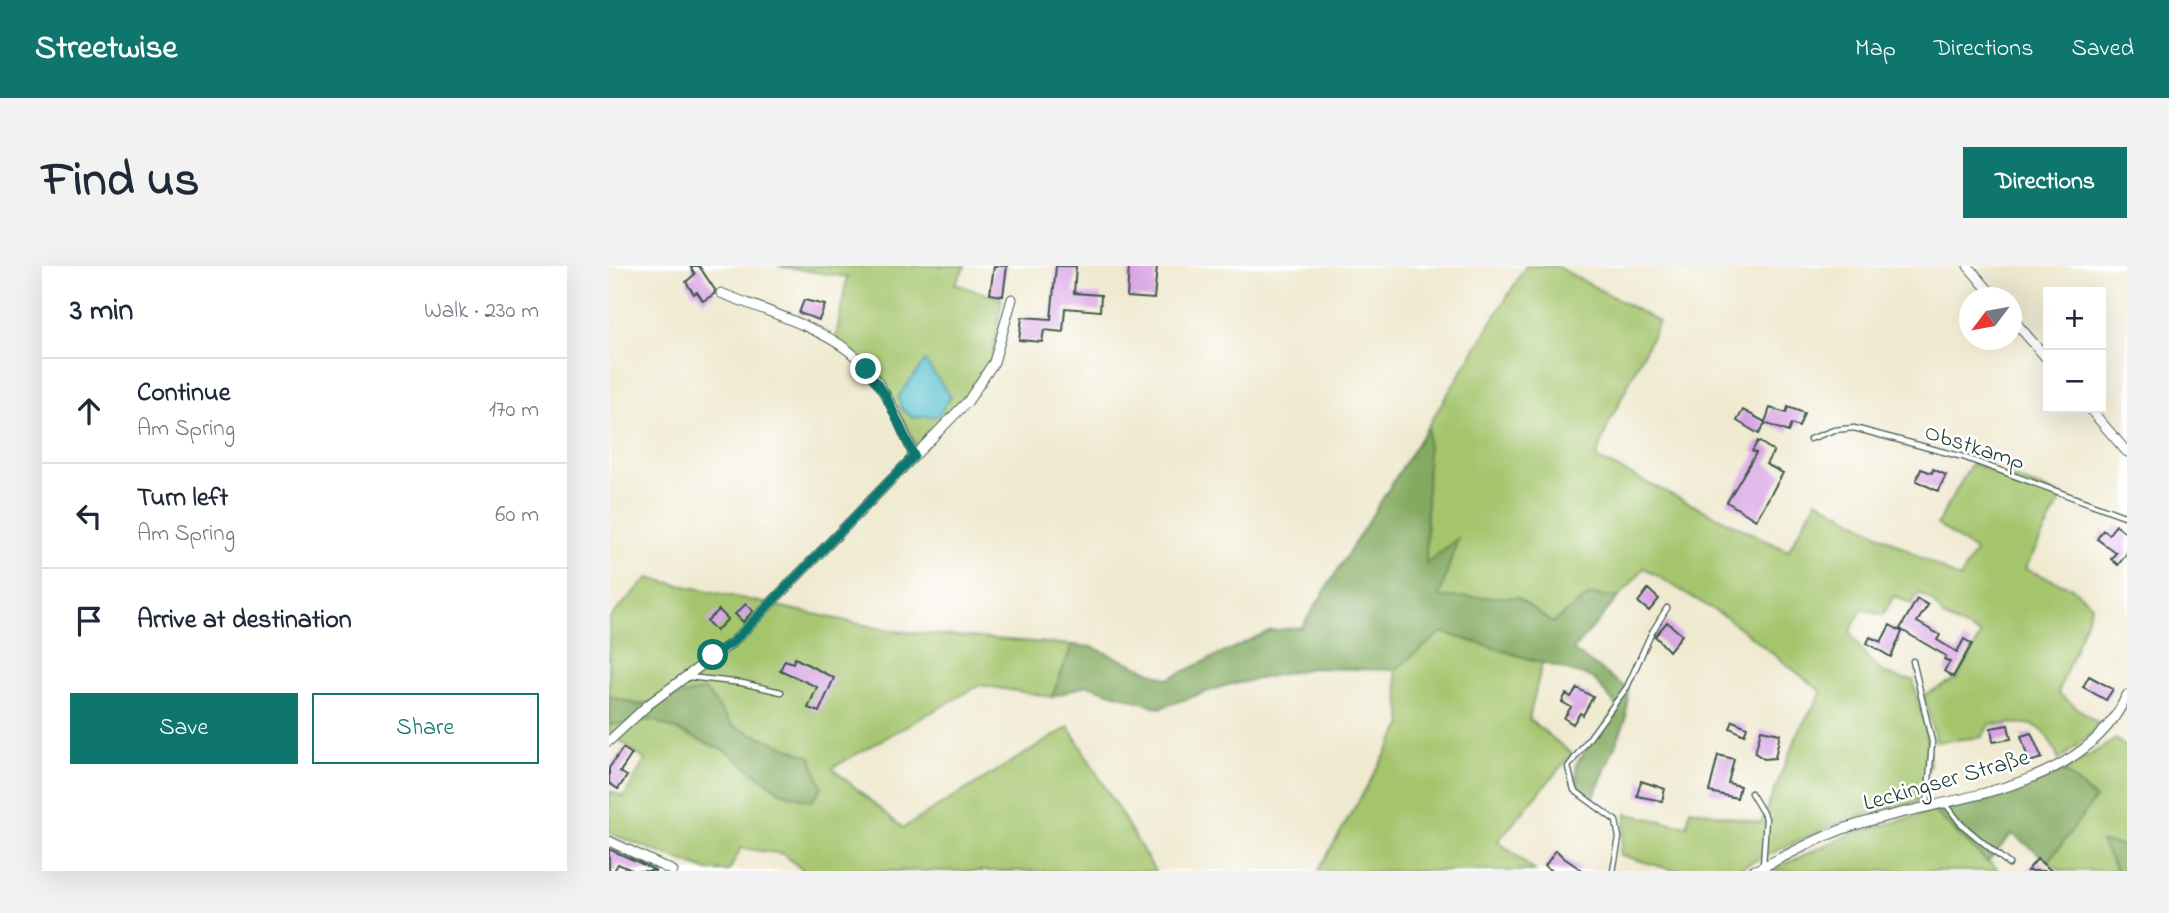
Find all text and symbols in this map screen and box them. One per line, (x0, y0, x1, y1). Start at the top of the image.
text: Streetwise (35, 25, 177, 73)
text: Map (1855, 32, 1896, 67)
text: Directions (1934, 32, 2033, 67)
text: Saved (2071, 32, 2134, 67)
text: Find us (42, 146, 199, 218)
button: Directions (1963, 147, 2127, 218)
north arrow (1959, 287, 2022, 350)
map controls (2043, 287, 2106, 413)
button: + (2043, 287, 2106, 350)
text: 3 min (70, 290, 133, 334)
text: Walk · 230 m (424, 295, 539, 328)
button: − (2043, 350, 2106, 413)
route end (850, 353, 881, 384)
text: Continue (137, 375, 230, 413)
icon: ahead (70, 392, 108, 430)
text: 170 m (489, 394, 539, 427)
text: Am Spring (137, 413, 235, 446)
street label: Obstkamp (1919, 416, 2029, 481)
text: Turn left (137, 480, 228, 518)
icon: left (70, 497, 108, 535)
text: 60 m (495, 499, 539, 532)
text: Am Spring (137, 518, 235, 551)
icon: arrive (70, 602, 108, 640)
text: Arrive at destination (137, 602, 352, 640)
route start (697, 639, 728, 670)
button: Save (70, 693, 298, 764)
button: Share (312, 693, 539, 764)
street label: Leckingser Straße (1860, 741, 2034, 822)

